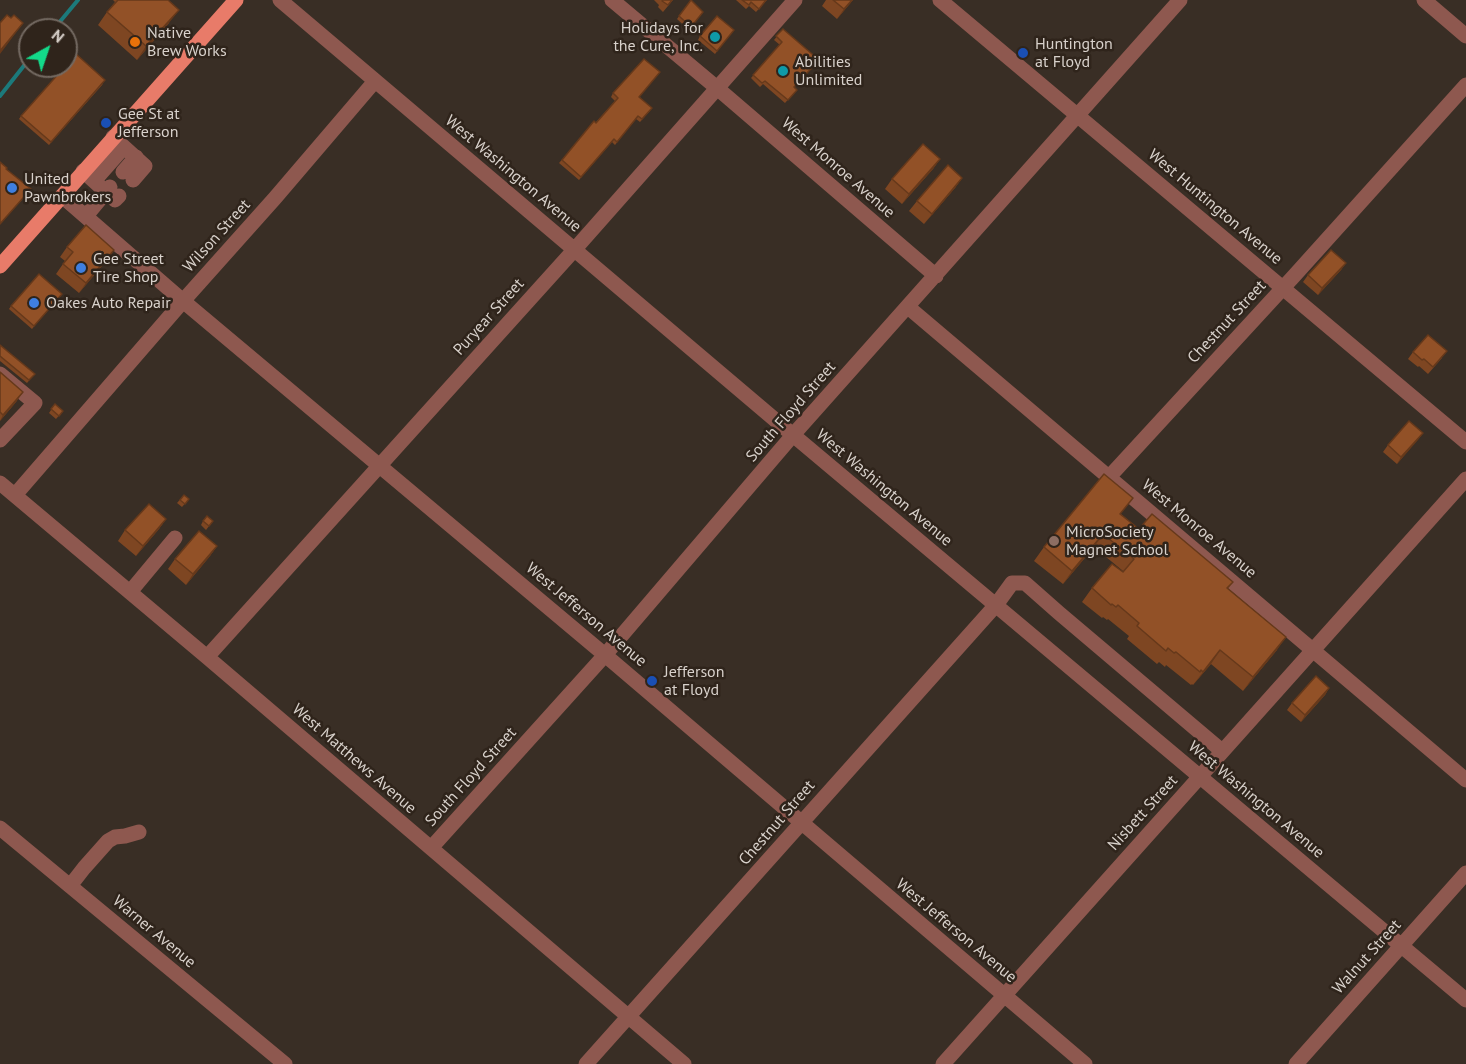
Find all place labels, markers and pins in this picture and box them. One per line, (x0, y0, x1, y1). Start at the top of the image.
place label: Holidays for the Cure, Inc. (613, 18, 703, 56)
place label: Native Brew Works (147, 23, 227, 61)
marker: Holidays for the Cure, Inc. (708, 30, 722, 44)
place label: Huntington at Floyd (1035, 34, 1113, 72)
marker: Native Brew Works (128, 35, 142, 49)
marker: Huntington at Floyd (1016, 46, 1030, 60)
place label: Abilities Unlimited (795, 52, 862, 90)
marker: Abilities Unlimited (776, 64, 790, 78)
place label: Gee St at Jefferson (118, 104, 180, 142)
marker: Gee St at Jefferson (99, 116, 113, 130)
place label: United Pawnbrokers (24, 169, 111, 207)
marker: United Pawnbrokers (5, 181, 19, 195)
place label: Gee Street Tire Shop (93, 249, 164, 287)
marker: Gee Street Tire Shop (74, 261, 88, 275)
place label: Oakes Auto Repair (46, 293, 171, 313)
marker: Oakes Auto Repair (27, 296, 41, 310)
place label: MicroSociety Magnet School (1066, 522, 1168, 560)
marker: MicroSociety Magnet School (1047, 534, 1061, 548)
place label: Jefferson at Floyd (664, 662, 724, 700)
marker: Jefferson at Floyd (645, 674, 659, 688)

